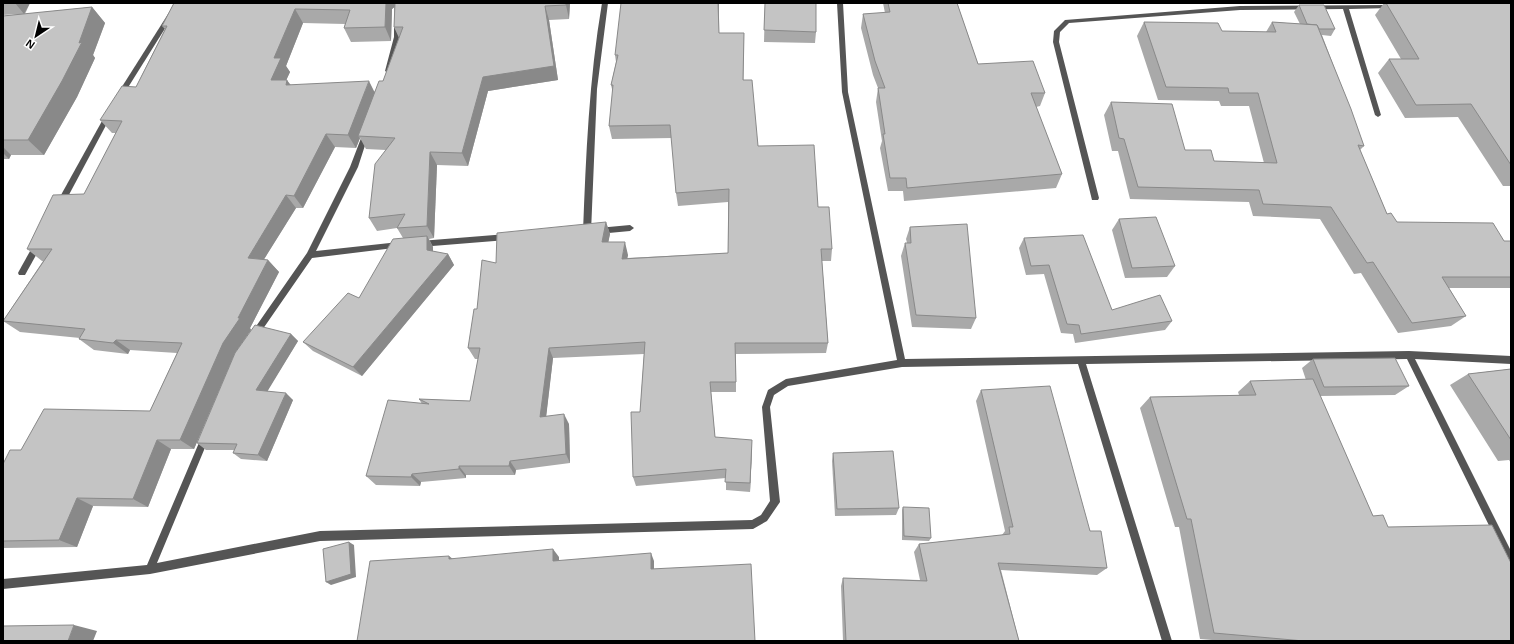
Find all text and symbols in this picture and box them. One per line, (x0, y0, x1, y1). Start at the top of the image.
north arrow (16, 16, 56, 56)
text: N (24, 37, 37, 51)

